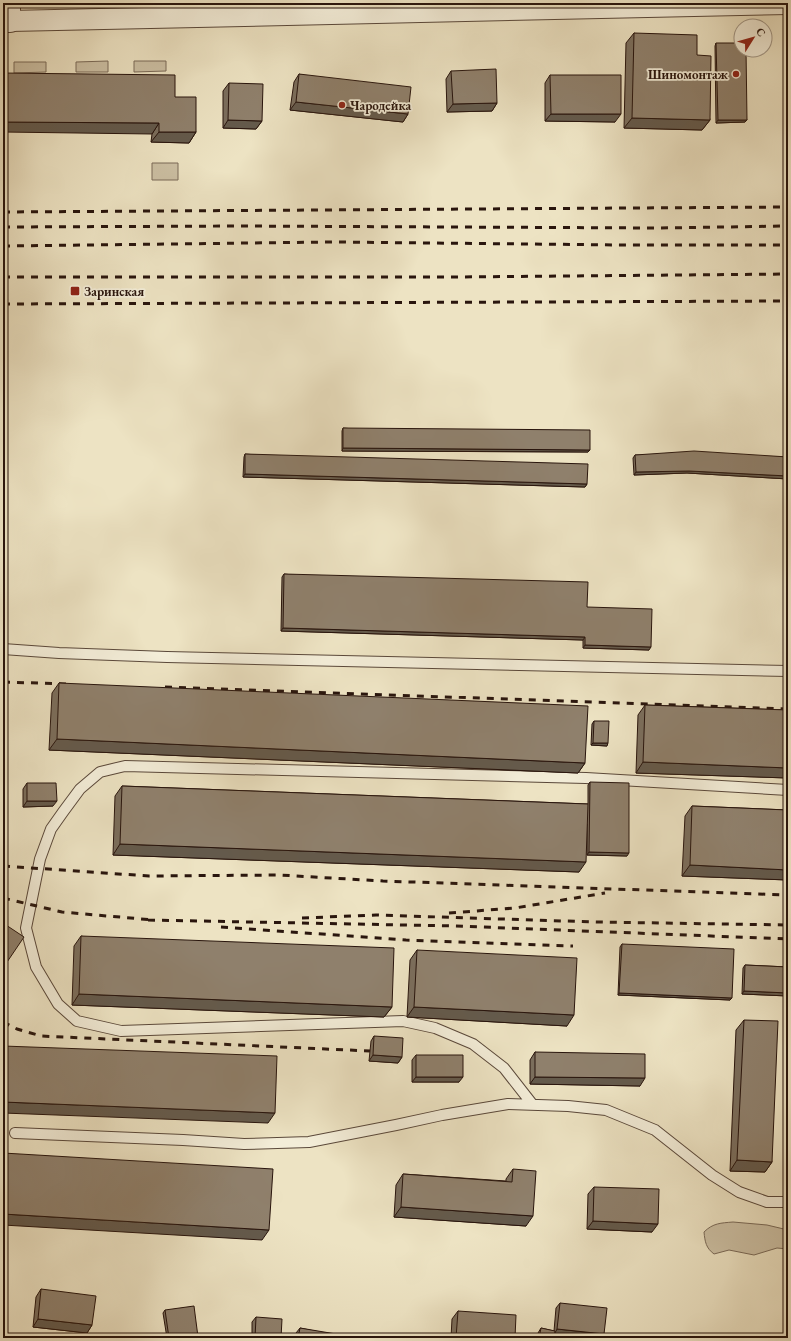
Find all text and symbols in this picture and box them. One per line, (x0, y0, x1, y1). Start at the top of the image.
north arrow (733, 18, 773, 58)
text: С (753, 25, 769, 39)
place label: Шиномонтаж (648, 66, 729, 83)
marker: Шиномонтаж (731, 69, 741, 79)
place label: Чародейка (350, 97, 411, 114)
marker: Чародейка (337, 100, 347, 110)
place label: Заринская (84, 283, 144, 300)
marker: Заринская (69, 285, 81, 297)

